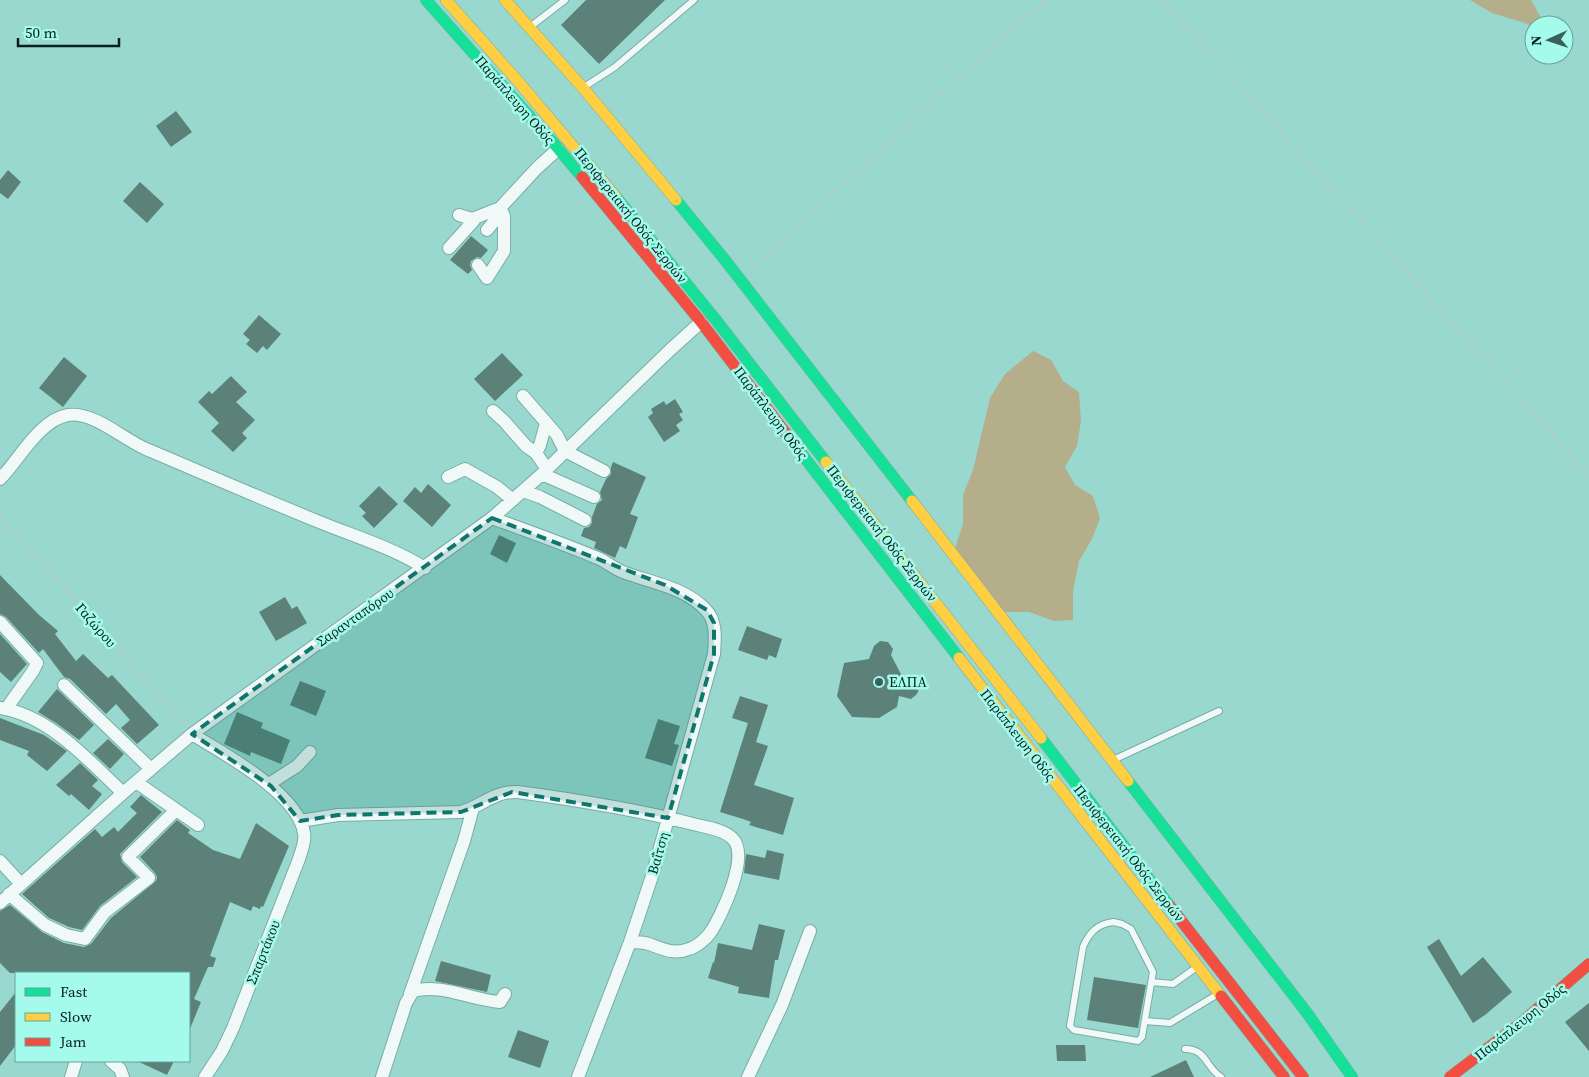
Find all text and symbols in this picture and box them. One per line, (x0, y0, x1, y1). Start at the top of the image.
scale bar (18, 15, 119, 47)
north arrow (1524, 15, 1574, 65)
text: 50 m (25, 22, 57, 43)
text: N (1526, 35, 1546, 46)
street label: Παράπλευρη Οδός (471, 51, 559, 149)
street label: Περιφερειακή Οδός Σερρών (570, 143, 692, 287)
street label: Παράπλευρη Οδός (729, 362, 813, 464)
street label: Περιφερειακή Οδός Σερρών (822, 460, 942, 606)
street label: Σαρανταπόρου (312, 583, 398, 651)
street label: Γαζώρου (71, 598, 121, 652)
place label: ΕΛΠΑ (889, 672, 927, 692)
marker: ΕΛΠΑ (873, 676, 885, 688)
street label: Παράπλευρη Οδός (976, 685, 1060, 785)
street label: Περιφερειακή Οδός Σερρών (1069, 780, 1189, 926)
street label: Βαΐτση (642, 829, 674, 877)
street label: Σπαρτάκου (241, 917, 285, 987)
legend (15, 972, 190, 1062)
street label: Παράπλευρη Οδός (1470, 979, 1570, 1065)
text: Fast (60, 981, 87, 1002)
text: Slow (60, 1006, 92, 1027)
text: Jam (59, 1031, 87, 1052)

